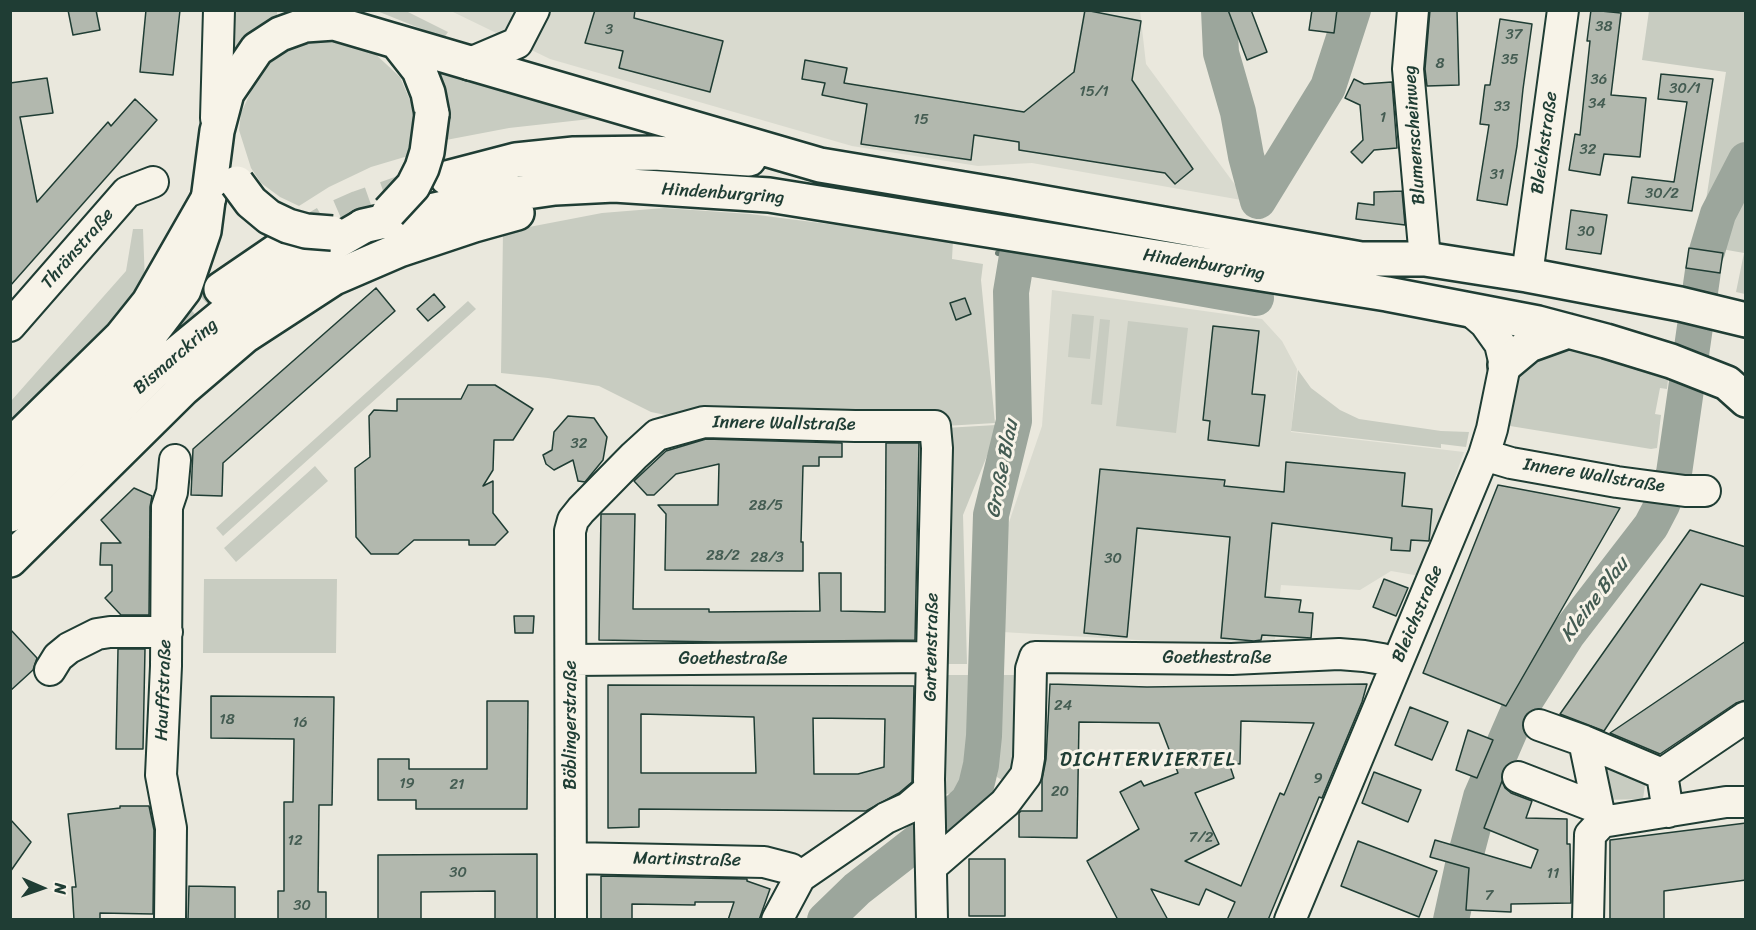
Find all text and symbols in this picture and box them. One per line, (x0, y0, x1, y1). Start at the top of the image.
house number: 38 (1595, 18, 1613, 36)
house number: 3 (605, 21, 613, 39)
house number: 37 (1506, 26, 1522, 44)
house number: 35 (1501, 51, 1519, 69)
house number: 8 (1435, 55, 1445, 73)
street label: Blumenscheinweg (1399, 65, 1431, 205)
house number: 36 (1591, 71, 1607, 89)
house number: 30/1 (1669, 80, 1701, 98)
house number: 15/1 (1079, 83, 1109, 101)
street label: Bleichstraße (1527, 90, 1563, 196)
house number: 34 (1588, 95, 1606, 113)
house number: 33 (1494, 98, 1510, 116)
house number: 1 (1380, 109, 1386, 127)
house number: 15 (913, 111, 929, 129)
house number: 32 (1580, 141, 1596, 159)
house number: 31 (1490, 166, 1504, 184)
street label: Hindenburgring (661, 179, 785, 209)
house number: 30/2 (1645, 185, 1679, 203)
street label: Thränstraße (37, 204, 119, 294)
house number: 30 (1577, 223, 1595, 241)
street label: Hindenburgring (1142, 245, 1266, 285)
street label: Bismarckring (129, 315, 223, 399)
street label: Innere Wallstraße (712, 412, 856, 436)
water label: Große Blau (982, 418, 1024, 520)
house number: 32 (571, 435, 587, 453)
street label: Innere Wallstraße (1522, 454, 1666, 498)
house number: 28/5 (749, 497, 783, 515)
house number: 28/2 (706, 547, 740, 565)
house number: 28/3 (750, 549, 784, 567)
house number: 30 (1104, 550, 1122, 568)
water label: Kleine Blau (1556, 554, 1634, 646)
street label: Bleichstraße (1388, 562, 1448, 666)
street label: Gartenstraße (920, 592, 944, 702)
street label: Hauffstraße (151, 639, 177, 741)
street label: Goethestraße (1163, 647, 1271, 669)
street label: Goethestraße (679, 648, 787, 670)
street label: Böblingerstraße (560, 660, 582, 790)
house number: 24 (1054, 697, 1072, 715)
house number: 18 (219, 711, 235, 729)
house number: 16 (293, 714, 307, 732)
district label: DICHTERVIERTEL (1061, 749, 1235, 773)
house number: 9 (1313, 770, 1323, 788)
house number: 19 (399, 775, 415, 793)
house number: 21 (449, 776, 465, 794)
house number: 20 (1051, 783, 1069, 801)
house number: 7/2 (1189, 829, 1213, 847)
house number: 12 (287, 832, 303, 850)
street label: Martinstraße (633, 848, 741, 872)
north arrow (12, 858, 72, 918)
house number: 30 (449, 864, 467, 882)
house number: 11 (1547, 865, 1559, 883)
text: N (46, 883, 75, 895)
house number: 7 (1485, 887, 1493, 905)
house number: 30 (293, 897, 311, 915)

